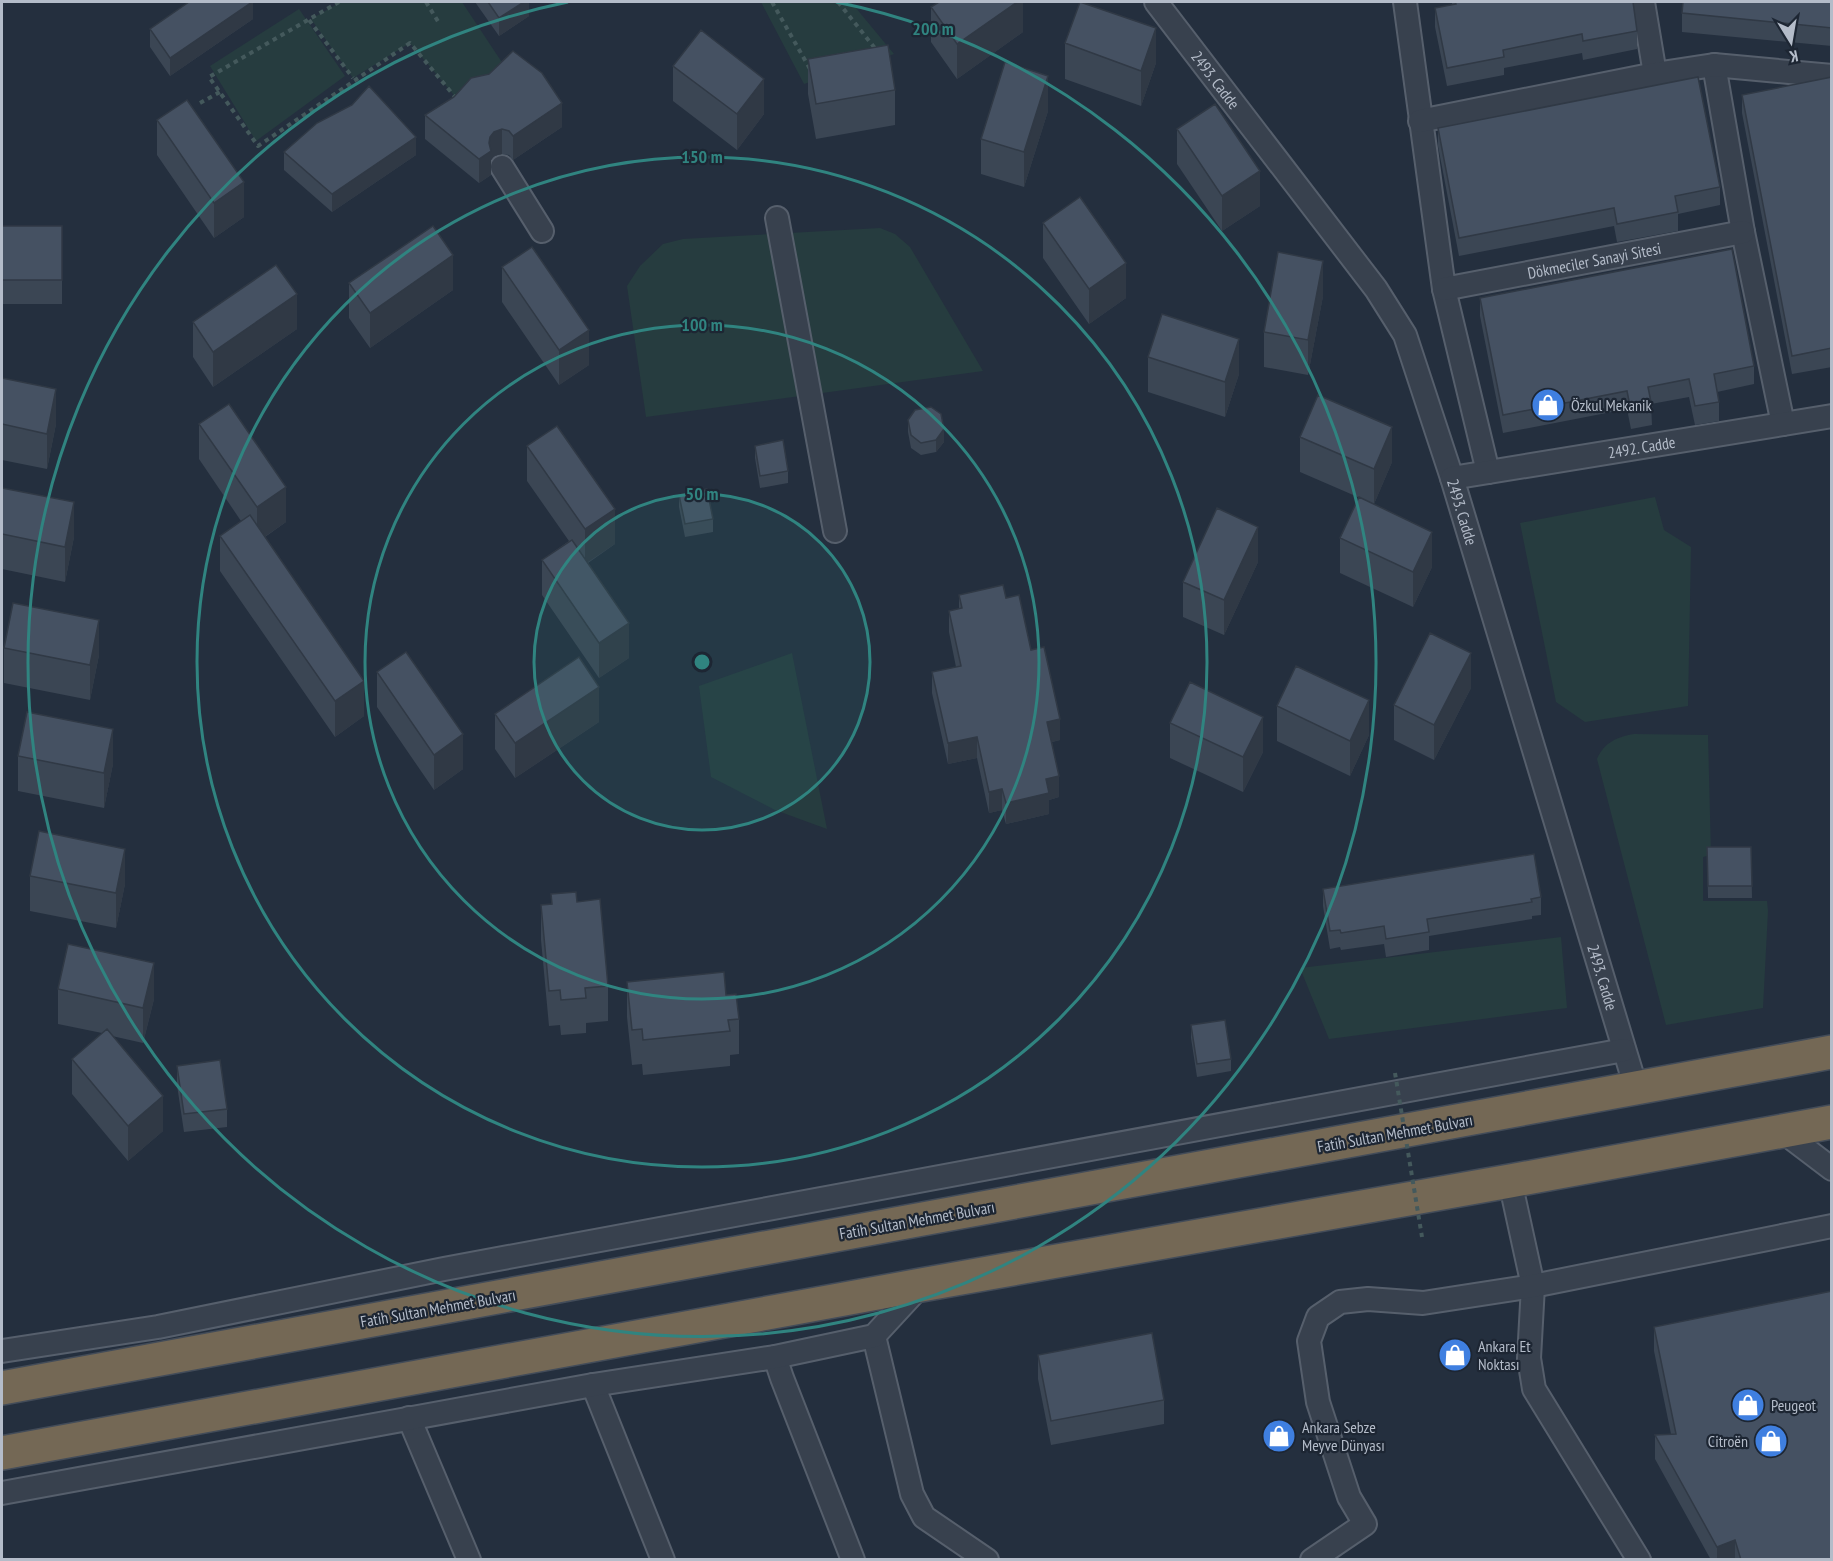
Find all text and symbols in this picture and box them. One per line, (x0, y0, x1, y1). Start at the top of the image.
north arrow (1761, 12, 1821, 72)
text: 200 m (912, 17, 954, 40)
text: K (1787, 46, 1800, 67)
street label: 2493. Cadde (1187, 47, 1244, 113)
text: 150 m (681, 145, 723, 168)
street label: Dökmeciler Sanayi Sitesi (1526, 238, 1663, 283)
text: 100 m (681, 313, 723, 336)
shop icon: Özkul Mekanik (1530, 387, 1566, 423)
place label: Özkul Mekanik (1571, 395, 1652, 415)
street label: 2492. Cadde (1606, 432, 1677, 462)
street label: 2493. Cadde (1443, 477, 1482, 547)
text: 50 m (686, 482, 718, 505)
centre of rings (692, 652, 712, 672)
street label: 2493. Cadde (1583, 942, 1622, 1013)
street label: Fatih Sultan Mehmet Bulvarı (1316, 1109, 1474, 1157)
street label: Fatih Sultan Mehmet Bulvarı (838, 1196, 996, 1244)
street label: Fatih Sultan Mehmet Bulvarı (359, 1284, 517, 1332)
place label: Ankara Et Noktası (1478, 1336, 1531, 1374)
shop icon: Ankara Et Noktası (1437, 1337, 1473, 1373)
shop icon: Peugeot (1730, 1387, 1766, 1423)
place label: Peugeot (1771, 1395, 1817, 1415)
place label: Ankara Sebze Meyve Dünyası (1302, 1417, 1385, 1455)
shop icon: Ankara Sebze Meyve Dünyası (1261, 1418, 1297, 1454)
shop icon: Citroën (1753, 1423, 1789, 1459)
place label: Citroën (1708, 1431, 1748, 1451)

